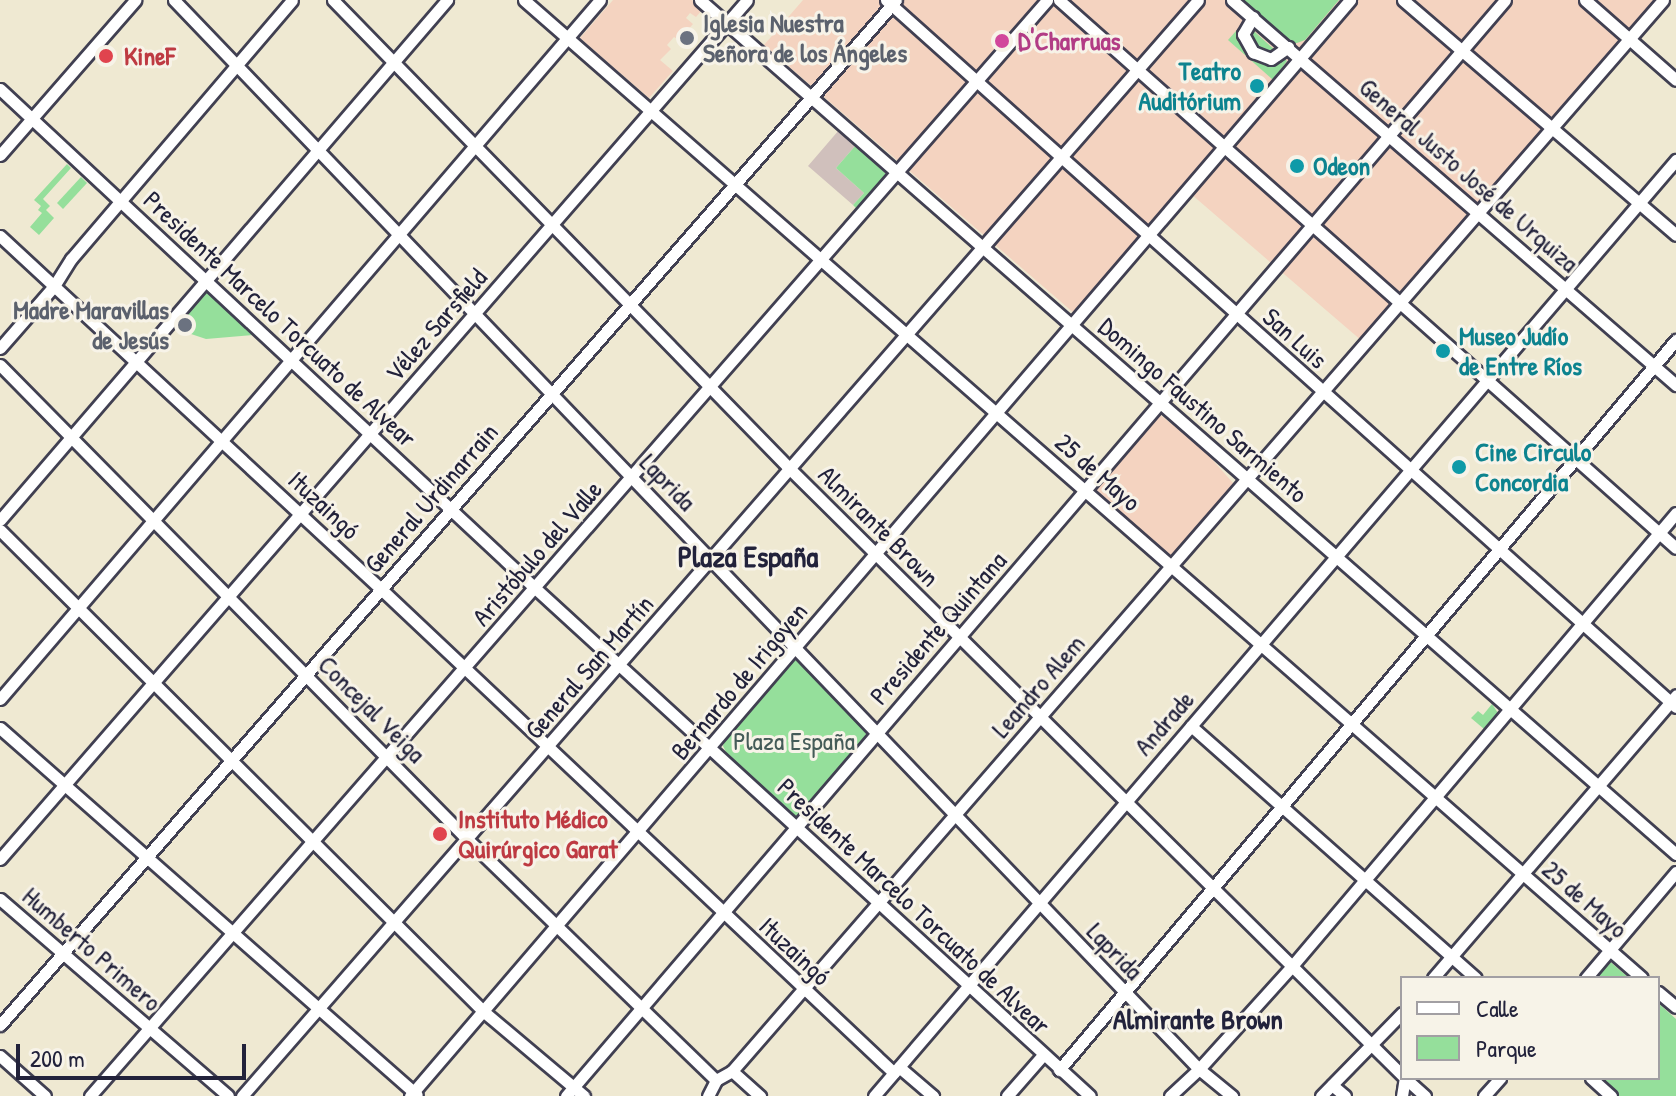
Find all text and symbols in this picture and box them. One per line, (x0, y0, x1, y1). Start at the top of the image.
place label: Iglesia Nuestra Señora de los Ángeles (703, 7, 907, 68)
place label: D'Charruas (1018, 25, 1121, 57)
marker: Iglesia Nuestra Señora de los Ángeles (678, 29, 696, 47)
marker: D'Charruas (993, 32, 1011, 50)
place label: KineF (124, 40, 175, 72)
marker: KineF (95, 45, 117, 67)
place label: Teatro Auditórium (1139, 55, 1241, 116)
street label: General Justo José de Urquiza (1353, 71, 1585, 279)
marker: Teatro Auditórium (1248, 77, 1266, 95)
place label: Odeon (1313, 150, 1370, 182)
marker: Odeon (1288, 157, 1306, 175)
street label: Presidente Marcelo Torcuato de Alvear (137, 184, 423, 454)
street label: Vélez Sarsfield (379, 262, 493, 388)
place label: Madre Maravillas de Jesús (13, 294, 169, 356)
street label: San Luis (1256, 301, 1334, 375)
street label: Domingo Faustino Sarmiento (1092, 311, 1314, 509)
marker: Madre Maravillas de Jesús (176, 316, 194, 334)
place label: Museo Judío de Entre Ríos (1459, 320, 1582, 382)
marker: Museo Judío de Entre Ríos (1434, 342, 1452, 360)
street label: General Urdinarrain (358, 417, 504, 579)
street label: 25 de Mayo (1049, 427, 1147, 517)
place label: Cine Circulo Concordia (1475, 436, 1591, 498)
street label: Laprida (633, 447, 703, 517)
marker: Cine Circulo Concordia (1450, 458, 1468, 476)
street label: Almirante Brown (812, 459, 946, 593)
street label: Ituzaingó (282, 464, 366, 546)
street label: Aristóbulo del Valle (465, 474, 609, 632)
district label: Plaza España (678, 538, 818, 574)
street label: Presidente Quintana (863, 545, 1013, 711)
street label: General San Martín (518, 589, 660, 745)
street label: Bernardo de Irigoyen (664, 596, 814, 766)
street label: Leandro Alem (985, 628, 1091, 744)
street label: Concejal Veiga (312, 649, 432, 769)
street label: Andrade (1128, 684, 1200, 762)
park label: Plaza España (733, 725, 855, 757)
street label: Presidente Marcelo Torcuato de Alvear (771, 771, 1057, 1041)
place label: Instituto Médico Quirúrgico Garat (458, 803, 617, 864)
marker: Instituto Médico Quirúrgico Garat (429, 823, 451, 845)
street label: 25 de Mayo (1536, 854, 1634, 944)
street label: Humberto Primero (16, 880, 168, 1018)
street label: Ituzaingó (753, 910, 837, 992)
street label: Laprida (1080, 916, 1150, 986)
legend (1400, 976, 1660, 1080)
text: Calle (1476, 992, 1518, 1024)
district label: Almirante Brown (1113, 1002, 1283, 1036)
scale bar (20, 1028, 250, 1078)
text: Parque (1476, 1032, 1536, 1064)
text: 200 m (30, 1042, 85, 1074)

